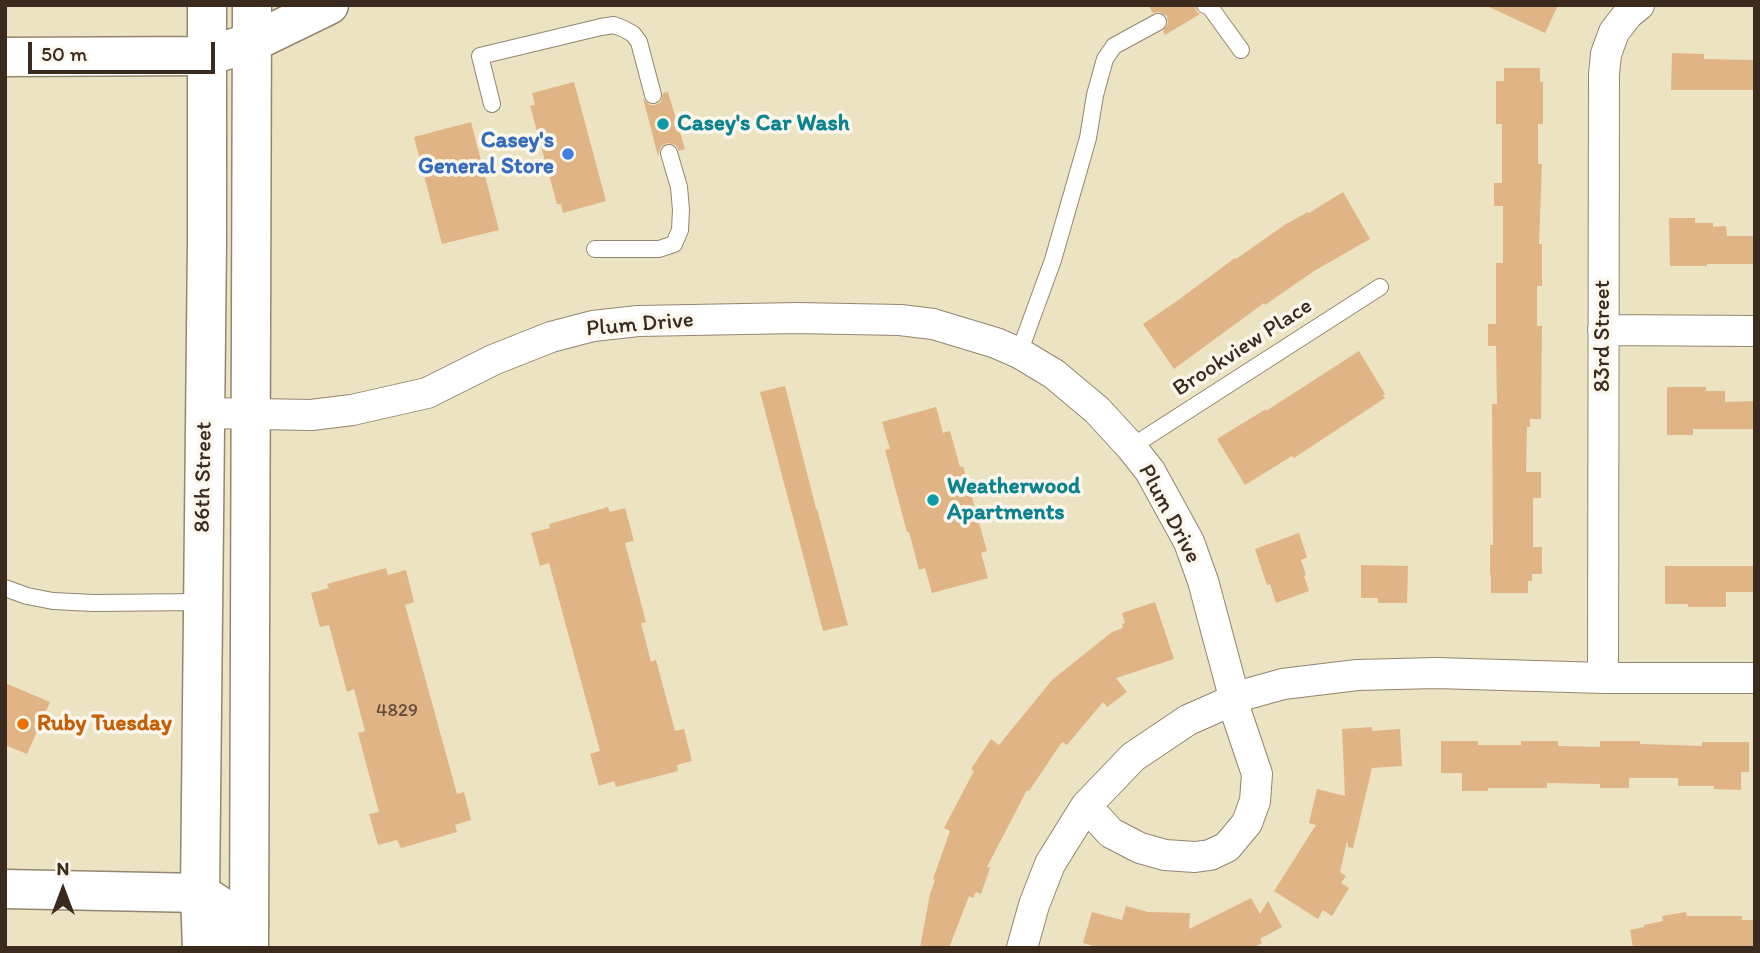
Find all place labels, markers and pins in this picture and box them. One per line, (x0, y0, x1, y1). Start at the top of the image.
place label: Casey's Car Wash (677, 110, 849, 138)
marker: Casey's Car Wash (655, 116, 671, 132)
place label: Casey's General Store (418, 127, 554, 181)
marker: Casey's General Store (560, 146, 576, 162)
place label: Weatherwood Apartments (947, 473, 1080, 527)
marker: Weatherwood Apartments (925, 492, 941, 508)
place label: Ruby Tuesday (37, 710, 172, 738)
marker: Ruby Tuesday (15, 716, 31, 732)

